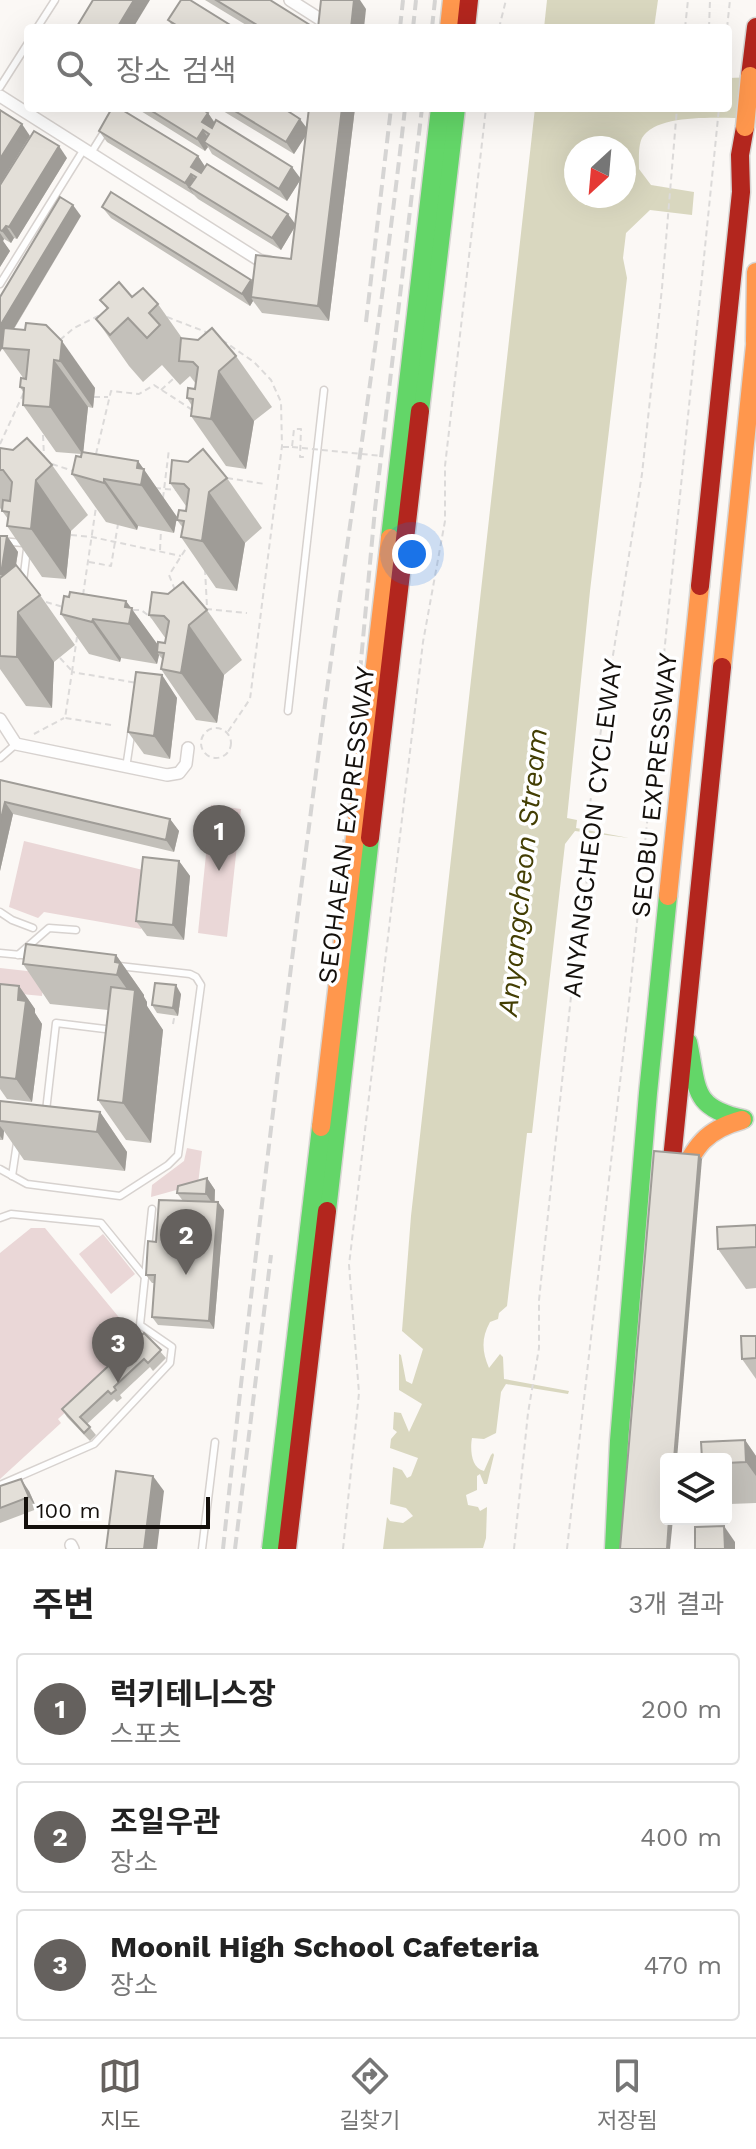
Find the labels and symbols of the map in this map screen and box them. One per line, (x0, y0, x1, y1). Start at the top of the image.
north arrow (564, 136, 636, 208)
your location (392, 534, 432, 574)
street label: SEOBU EXPRESSWAY (625, 651, 683, 919)
street label: ANYANGCHEON CYCLEWAY (556, 657, 628, 999)
street label: SEOHAEAN EXPRESSWAY (312, 664, 380, 985)
water label: Anyangcheon Stream (491, 726, 554, 1019)
pin: 1 (193, 805, 245, 871)
pin: 2 (160, 1209, 212, 1275)
pin: 3 (92, 1317, 144, 1383)
scale bar (24, 1493, 210, 1529)

